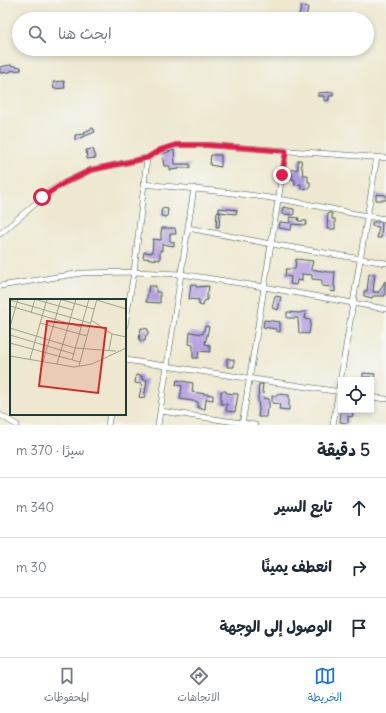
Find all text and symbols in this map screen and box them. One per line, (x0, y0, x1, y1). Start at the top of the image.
search box (12, 12, 374, 56)
icon: search (26, 23, 48, 45)
text: ابحث هنا (58, 24, 112, 43)
route end (273, 166, 291, 184)
route start (33, 188, 51, 206)
inset map (10, 299, 126, 415)
map controls (338, 377, 374, 413)
button: locate (338, 377, 374, 413)
text: 5 دقيقة (317, 439, 370, 461)
text: سيرًا · 370 m (16, 442, 85, 459)
text: تابع السير (275, 497, 332, 516)
icon: ahead (348, 497, 370, 519)
text: 340 m (16, 499, 54, 516)
text: انعطف يمينًا (261, 557, 332, 576)
icon: right (348, 557, 370, 579)
text: 30 m (16, 559, 46, 576)
text: الوصول إلى الوجهة (219, 617, 332, 636)
icon: arrive (348, 617, 370, 639)
tab: المحفوظات (44, 665, 89, 707)
tab: الاتجاهات (177, 665, 220, 707)
tab: الخريطة (308, 665, 342, 707)

